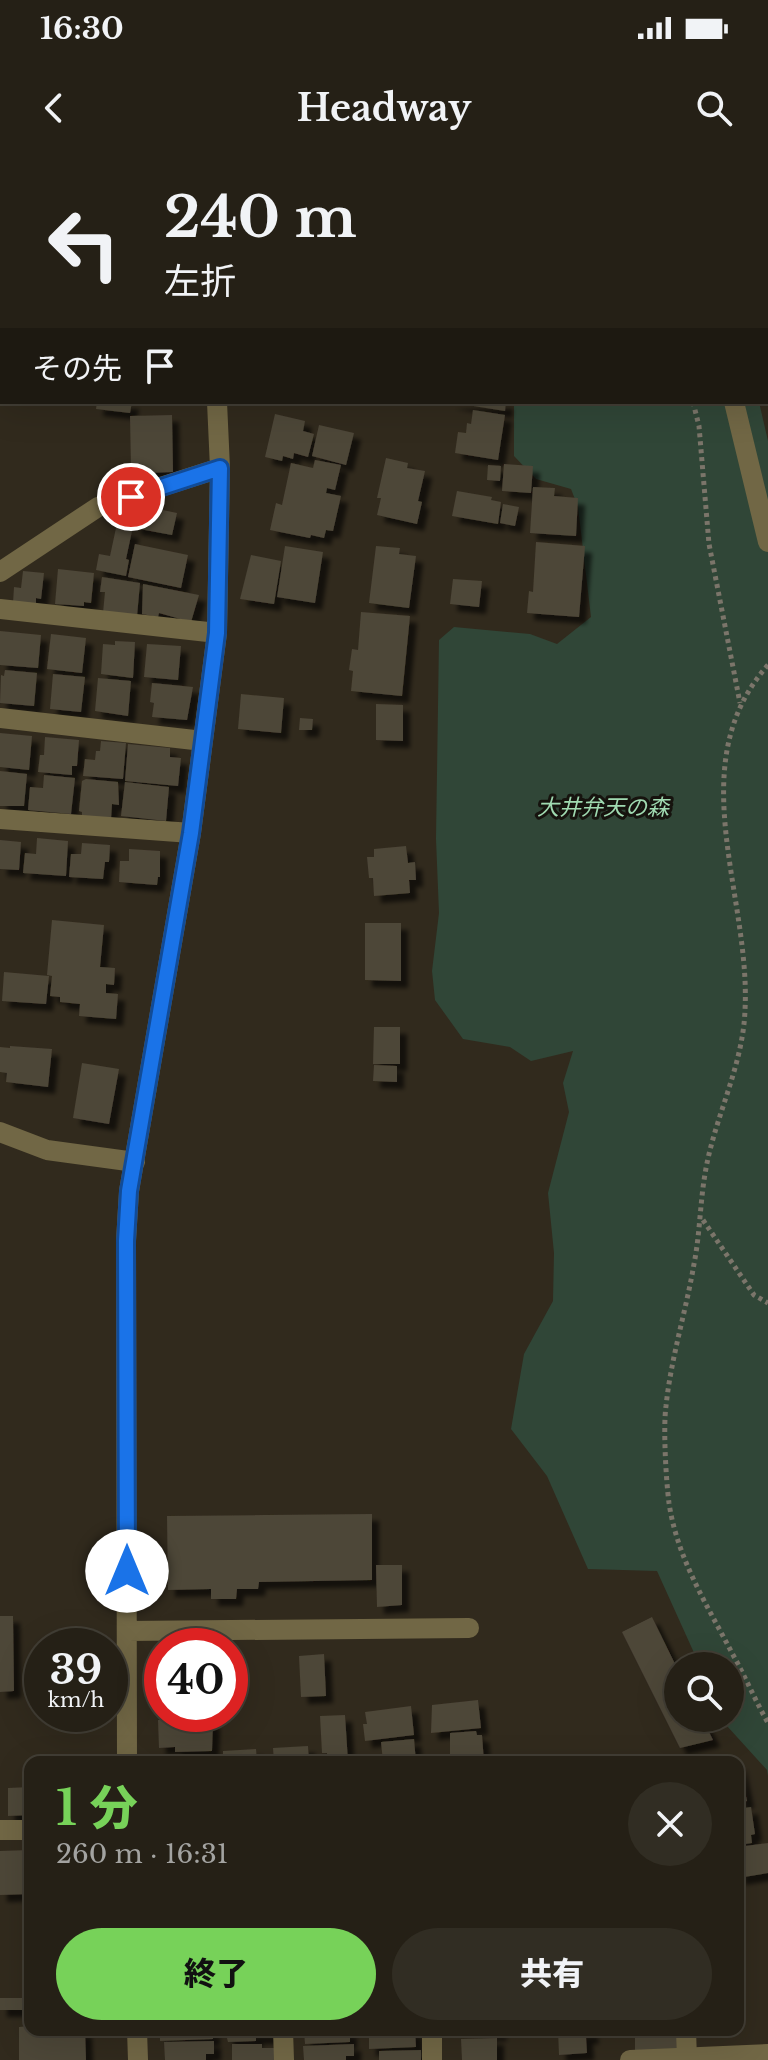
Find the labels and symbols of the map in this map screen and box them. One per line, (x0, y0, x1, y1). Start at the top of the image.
pin (97, 463, 165, 531)
park label: 大井弁天の森 (537, 794, 671, 821)
position arrow (85, 1529, 169, 1613)
speed limit sign: 40 (144, 1628, 248, 1732)

